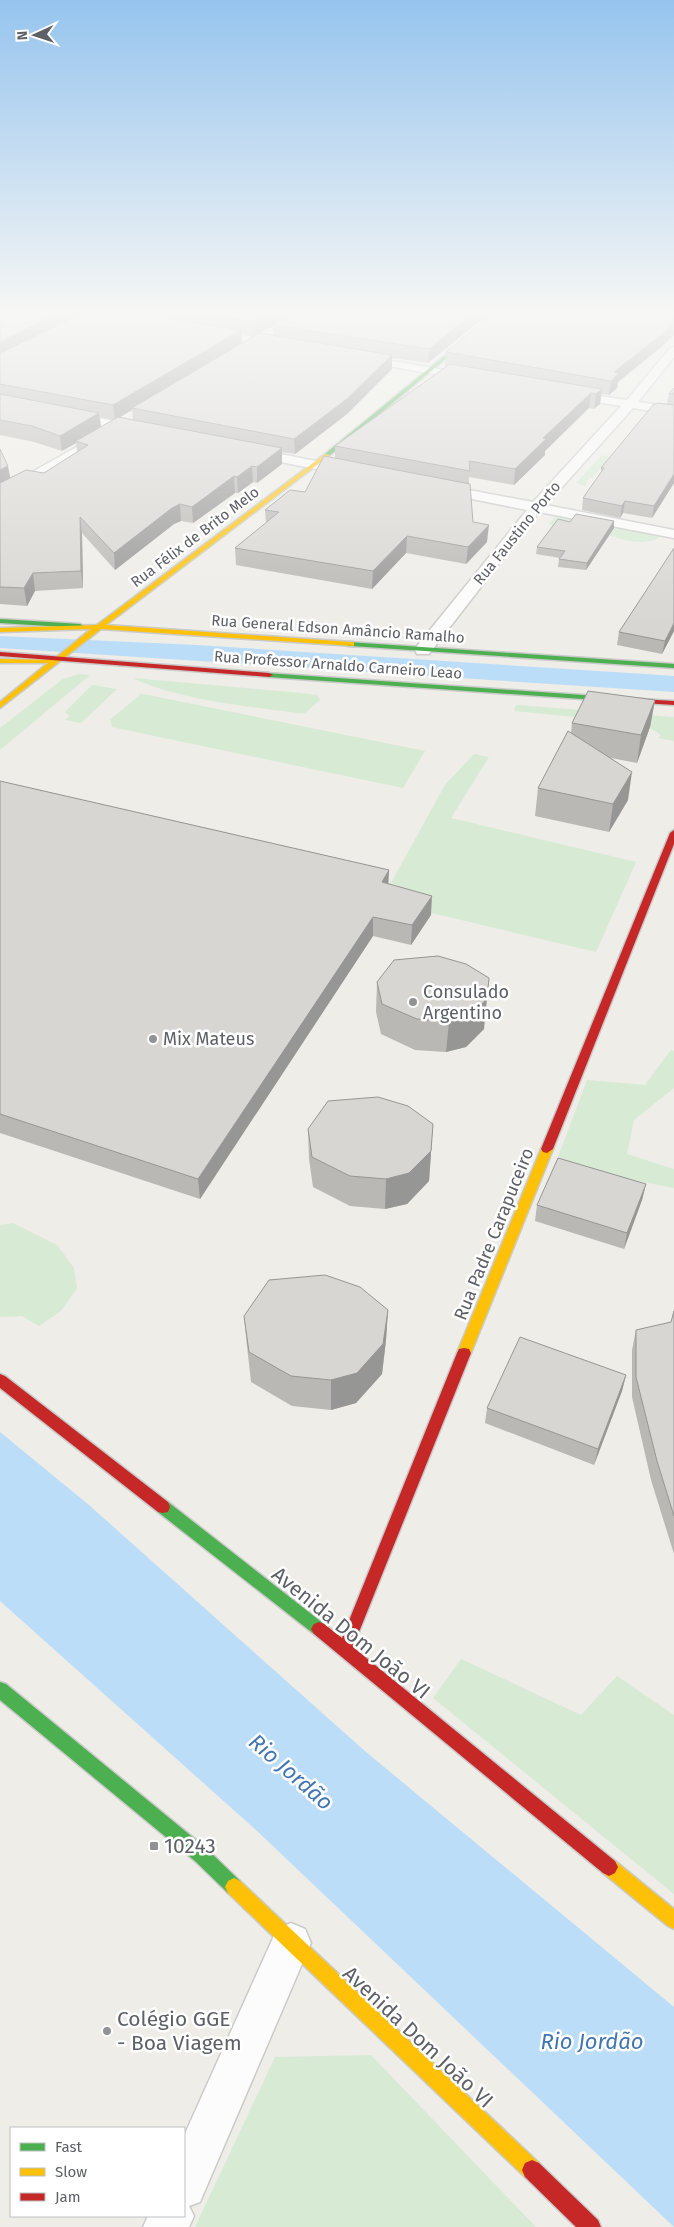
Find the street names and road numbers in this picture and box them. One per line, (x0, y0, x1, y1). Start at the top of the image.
street label: Rua Faustino Porto (470, 478, 564, 588)
street label: Rua Félix de Brito Melo (127, 483, 263, 591)
street label: Rua General Edson Amâncio Ramalho (211, 611, 465, 647)
street label: Rua Professor Arnaldo Carneiro Leao (213, 647, 463, 683)
street label: Rua Padre Carapuceiro (449, 1145, 539, 1323)
street label: Avenida Dom João VI (266, 1561, 436, 1705)
street label: Avenida Dom João VI (337, 1961, 499, 2113)

